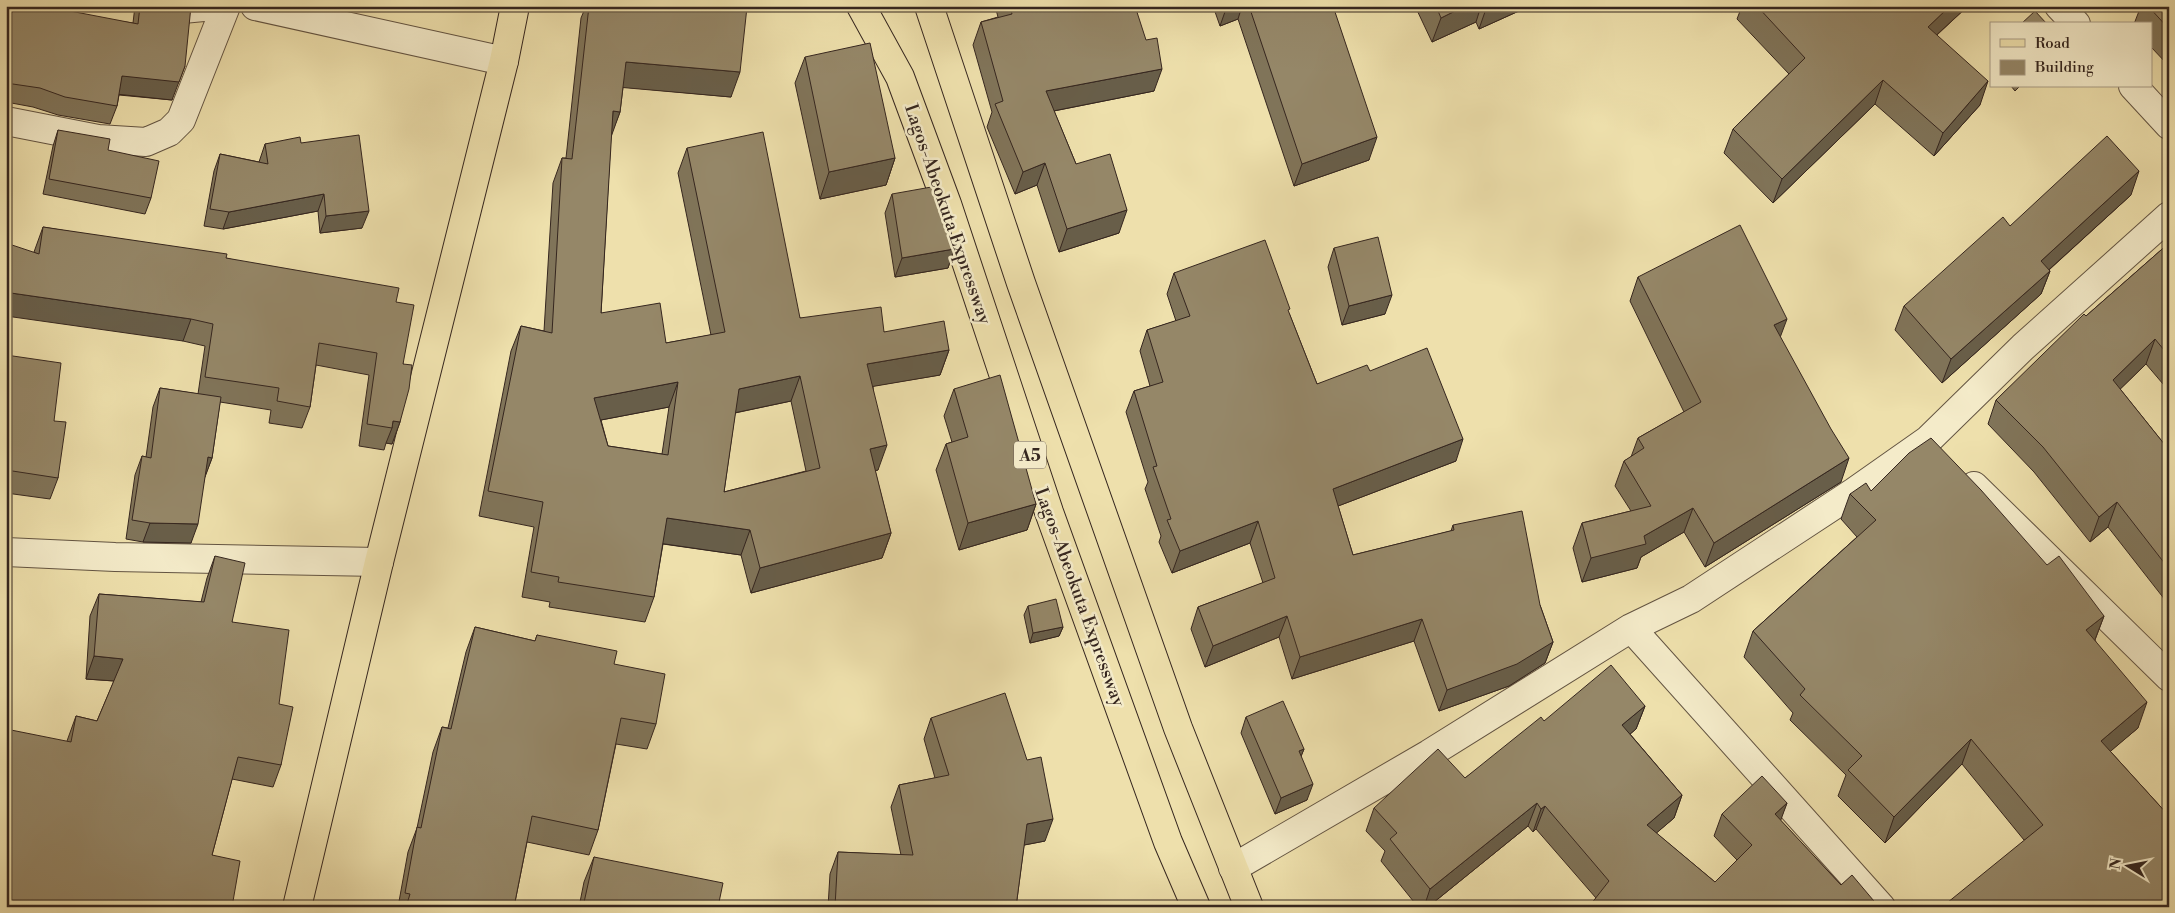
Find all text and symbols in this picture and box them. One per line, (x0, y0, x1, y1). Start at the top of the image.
legend (1990, 22, 2152, 88)
text: Road (2035, 34, 2070, 53)
text: Building (2034, 58, 2094, 77)
street label: Lagos-Abeokuta Expressway (899, 101, 996, 328)
road number: A5 (1014, 442, 1046, 468)
street label: Lagos-Abeokuta Expressway (1029, 484, 1130, 710)
north arrow (2102, 840, 2152, 890)
text: N (2106, 857, 2126, 871)

